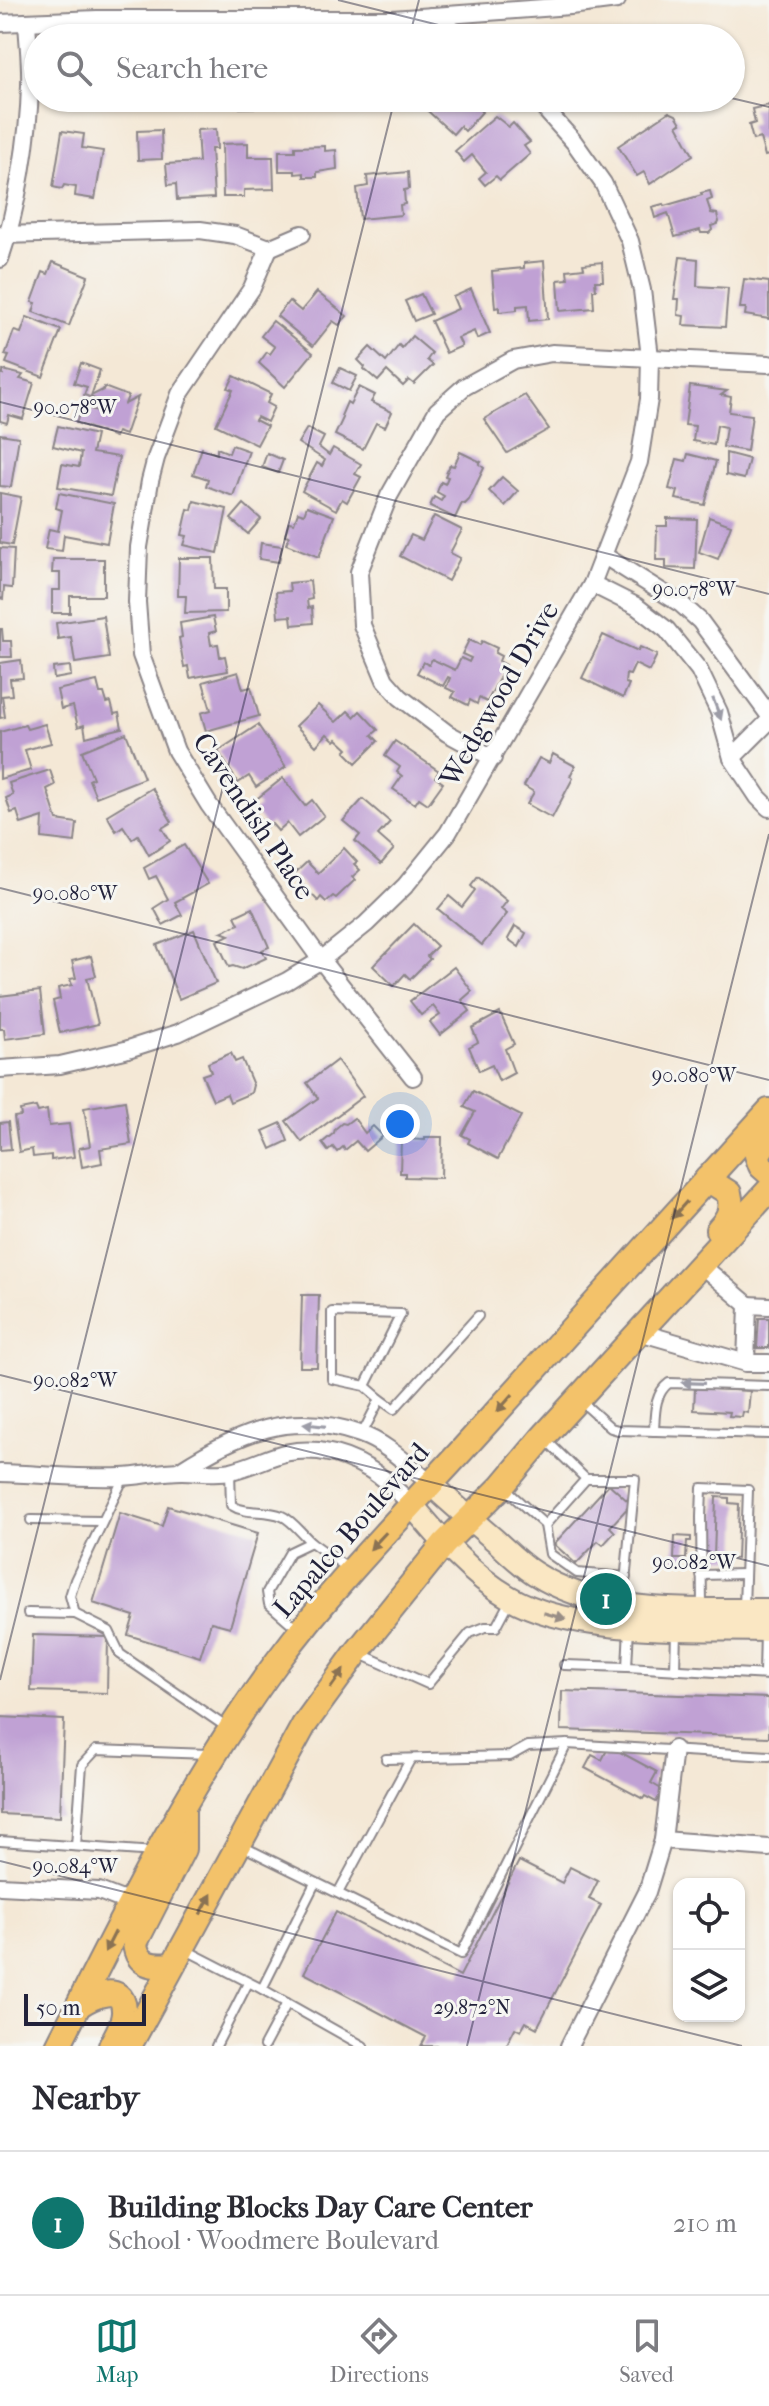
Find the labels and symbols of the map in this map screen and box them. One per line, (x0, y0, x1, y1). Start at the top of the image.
text: 90.078°W (33, 396, 118, 419)
text: 90.078°W (652, 578, 737, 601)
street label: Wedgwood Drive (432, 595, 566, 793)
one-way arrow (711, 697, 724, 721)
street label: Cavendish Place (186, 726, 322, 906)
text: 90.080°W (33, 882, 119, 905)
text: 90.080°W (652, 1064, 738, 1087)
your location (380, 1104, 420, 1144)
one-way arrow (670, 1200, 688, 1220)
text: 90.082°W (33, 1369, 118, 1392)
one-way arrow (680, 1377, 705, 1390)
one-way arrow (496, 1393, 514, 1412)
one-way arrow (301, 1418, 326, 1431)
street label: Lapalco Boulevard (266, 1435, 436, 1624)
one-way arrow (369, 1532, 387, 1551)
text: 90.082°W (652, 1551, 737, 1574)
pin: 1 (580, 1569, 632, 1629)
one-way arrow (543, 1610, 568, 1622)
one-way arrow (329, 1669, 344, 1690)
text: 90.084°W (32, 1855, 119, 1878)
one-way arrow (199, 1892, 213, 1915)
one-way arrow (104, 1931, 117, 1954)
scale bar (24, 1990, 146, 2026)
text: 29.872°N (433, 1996, 511, 2019)

